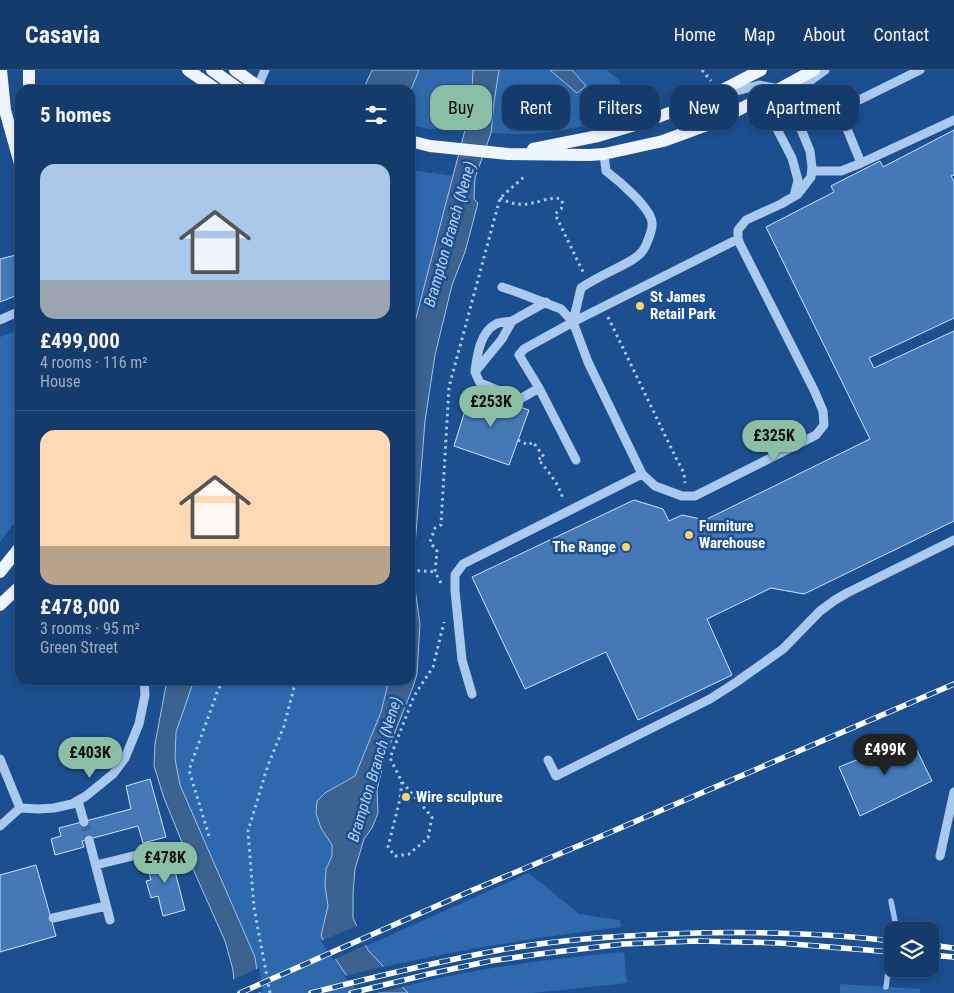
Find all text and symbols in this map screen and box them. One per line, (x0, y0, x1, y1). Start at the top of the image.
text: Casavia (25, 21, 100, 49)
text: Home (674, 24, 716, 45)
text: Map (744, 24, 775, 45)
text: About (803, 24, 845, 45)
text: Contact (873, 24, 929, 45)
chip: Buy (430, 85, 492, 130)
chip: Rent (502, 85, 570, 130)
chip: Filters (580, 85, 660, 130)
chip: New (670, 85, 738, 130)
chip: Apartment (748, 85, 859, 130)
icon: filters (362, 101, 390, 129)
text: 5 homes (40, 103, 111, 127)
water label: Brampton Branch (Nene) (420, 159, 479, 309)
icon: home (170, 197, 260, 287)
place label: St James Retail Park (650, 288, 717, 323)
marker: St James Retail Park (634, 300, 646, 312)
text: £499,000 (40, 329, 120, 353)
text: 4 rooms · 116 m² (40, 353, 148, 372)
text: House (40, 372, 80, 391)
pin: £253K (456, 386, 526, 428)
text: £253K (470, 392, 512, 411)
pin: £325K (739, 420, 809, 462)
text: £325K (753, 426, 795, 445)
icon: home (170, 462, 260, 552)
place label: Furniture Warehouse (699, 517, 765, 552)
marker: Furniture Warehouse (683, 529, 695, 541)
place label: The Range (552, 538, 616, 556)
marker: The Range (620, 541, 632, 553)
text: £478,000 (40, 595, 120, 619)
text: 3 rooms · 95 m² (40, 619, 140, 638)
text: Green Street (40, 638, 118, 657)
water label: Brampton Branch (Nene) (343, 694, 406, 844)
pin: £499K (850, 734, 920, 776)
pin: £403K (55, 736, 125, 779)
text: £499K (864, 740, 906, 759)
text: £403K (69, 743, 111, 762)
place label: Wire sculpture (416, 788, 503, 806)
marker: Wire sculpture (400, 791, 412, 803)
pin: £478K (130, 842, 200, 884)
text: £478K (144, 848, 186, 867)
map controls (884, 922, 939, 977)
button: layers (884, 922, 939, 977)

